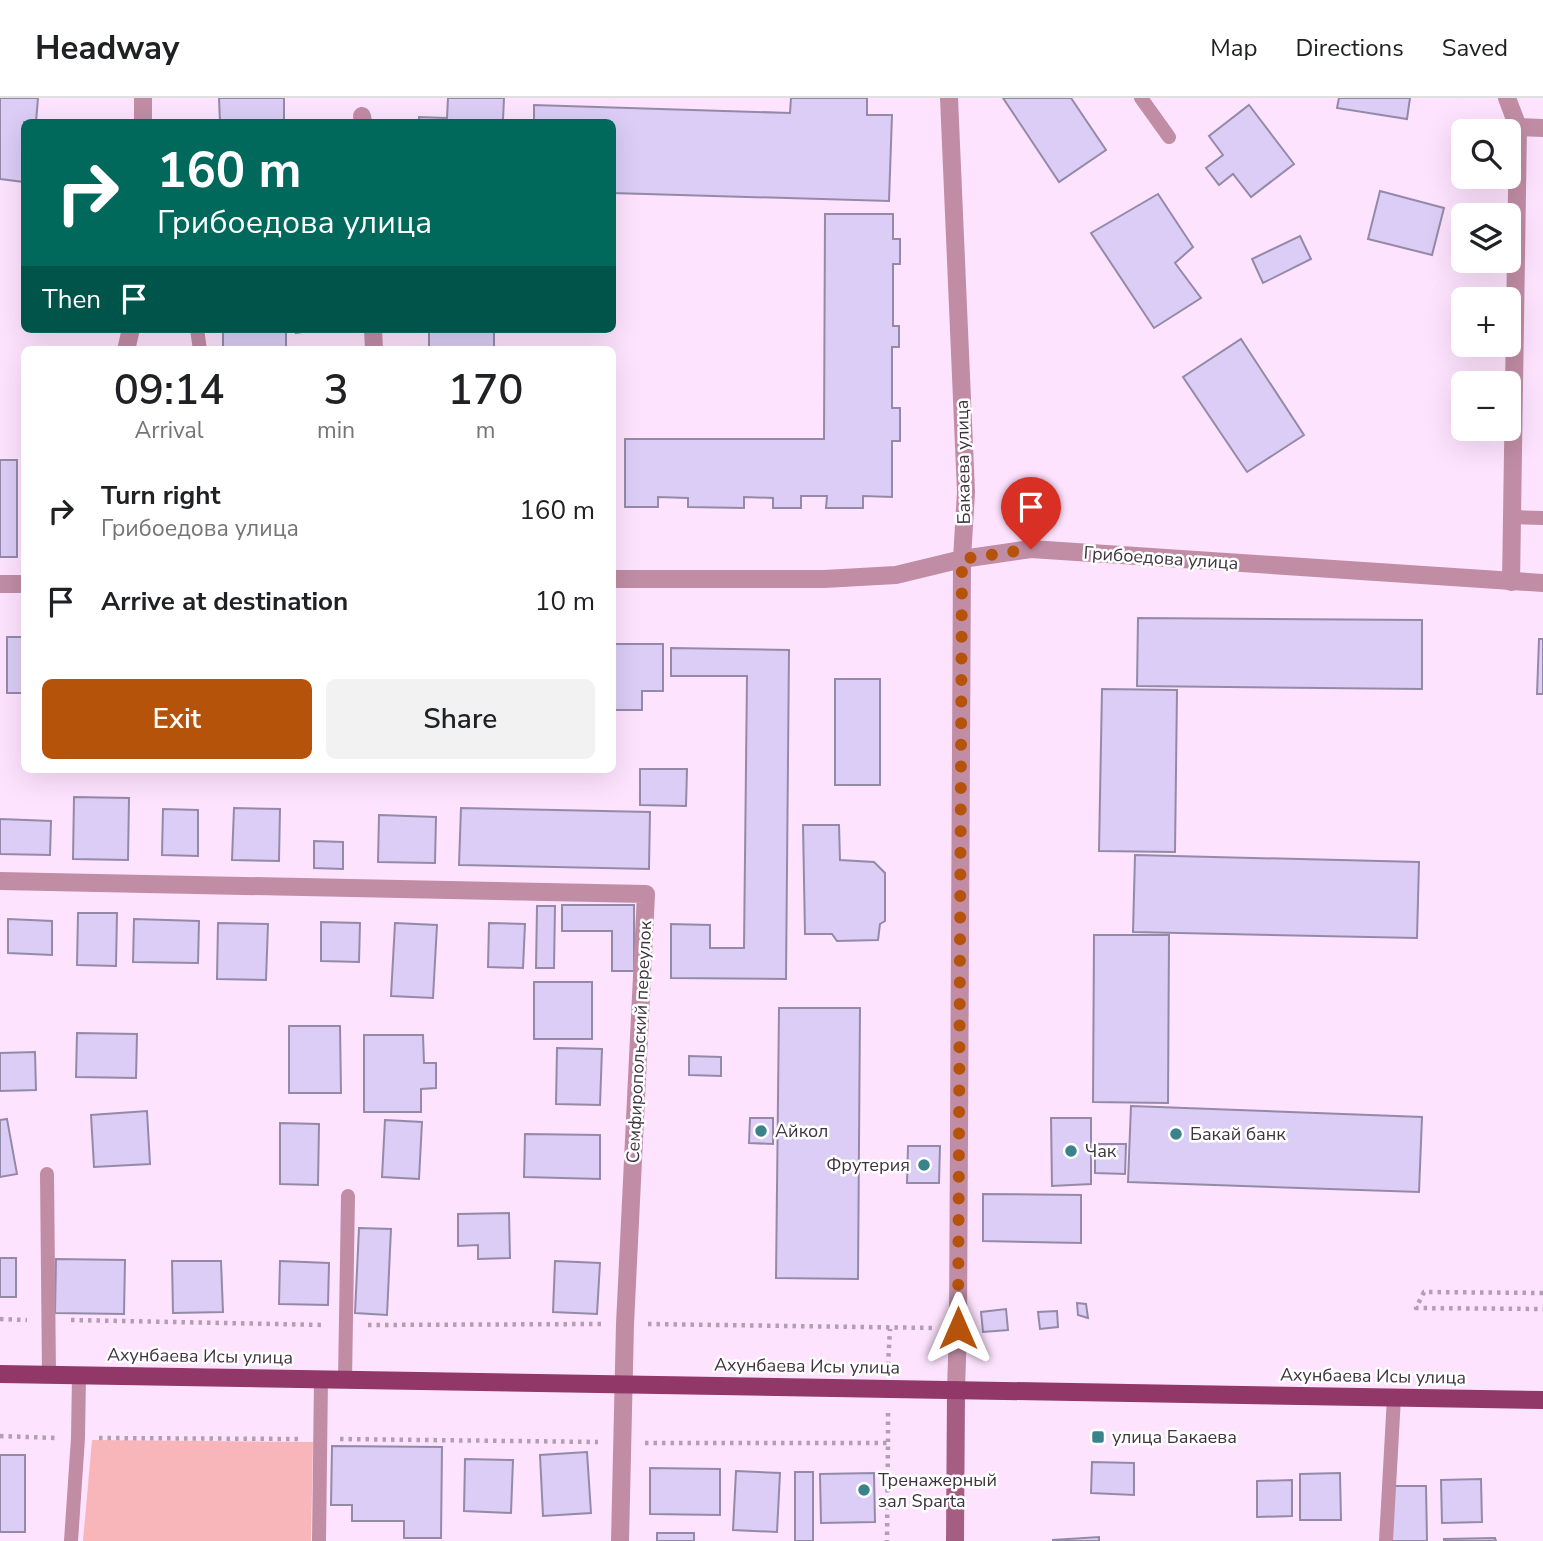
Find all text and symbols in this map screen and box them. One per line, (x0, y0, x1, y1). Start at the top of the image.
text: Headway (35, 26, 179, 71)
text: Map (1210, 32, 1257, 64)
text: Directions (1295, 32, 1404, 64)
text: Saved (1442, 32, 1508, 64)
map controls (1451, 119, 1521, 441)
button: search (1451, 119, 1521, 189)
text: 160 m (157, 137, 301, 204)
icon: right (42, 147, 133, 238)
text: Грибоедова улица (157, 201, 432, 244)
button: layers (1451, 203, 1521, 273)
icon: arrive (115, 280, 153, 318)
text: Then (42, 282, 101, 317)
button: + (1451, 287, 1521, 357)
text: 09:14 (114, 362, 224, 419)
text: 3 (323, 362, 349, 419)
text: 170 (448, 362, 523, 419)
button: − (1451, 371, 1521, 441)
street label: Бакаева улица (950, 399, 976, 525)
text: Arrival (134, 415, 204, 446)
text: min (317, 415, 355, 446)
text: m (476, 415, 495, 446)
pin (1001, 477, 1061, 549)
text: Turn right (101, 478, 220, 513)
icon: arrive (1012, 488, 1050, 526)
icon: right (42, 492, 80, 530)
text: 160 m (519, 493, 595, 528)
text: Грибоедова улица (101, 513, 299, 544)
street label: Грибоедова улица (1083, 541, 1239, 575)
icon: arrive (42, 583, 80, 621)
text: Arrive at destination (101, 584, 348, 619)
text: 10 m (535, 584, 595, 619)
button: Exit (42, 679, 312, 759)
button: Share (326, 679, 595, 759)
street label: Семфиропольский переулок (621, 920, 657, 1164)
place label: Айкол (775, 1119, 828, 1143)
place label: Бакай банк (1190, 1122, 1286, 1146)
marker: Айкол (753, 1123, 769, 1139)
marker: Бакай банк (1168, 1126, 1184, 1142)
place label: Чак (1085, 1139, 1117, 1163)
marker: Чак (1063, 1143, 1079, 1159)
place label: Фрутерия (826, 1153, 910, 1177)
marker: Фрутерия (916, 1157, 932, 1173)
position arrow (921, 1291, 995, 1365)
street label: Ахунбаева Исы улица (107, 1342, 293, 1370)
street label: Ахунбаева Исы улица (714, 1352, 900, 1380)
street label: Ахунбаева Исы улица (1280, 1362, 1466, 1390)
place label: улица Бакаева (1112, 1425, 1237, 1449)
marker: улица Бакаева (1090, 1429, 1106, 1445)
place label: Тренажерный зал Sparta (878, 1468, 997, 1513)
marker: Тренажерный зал Sparta (856, 1482, 872, 1498)

